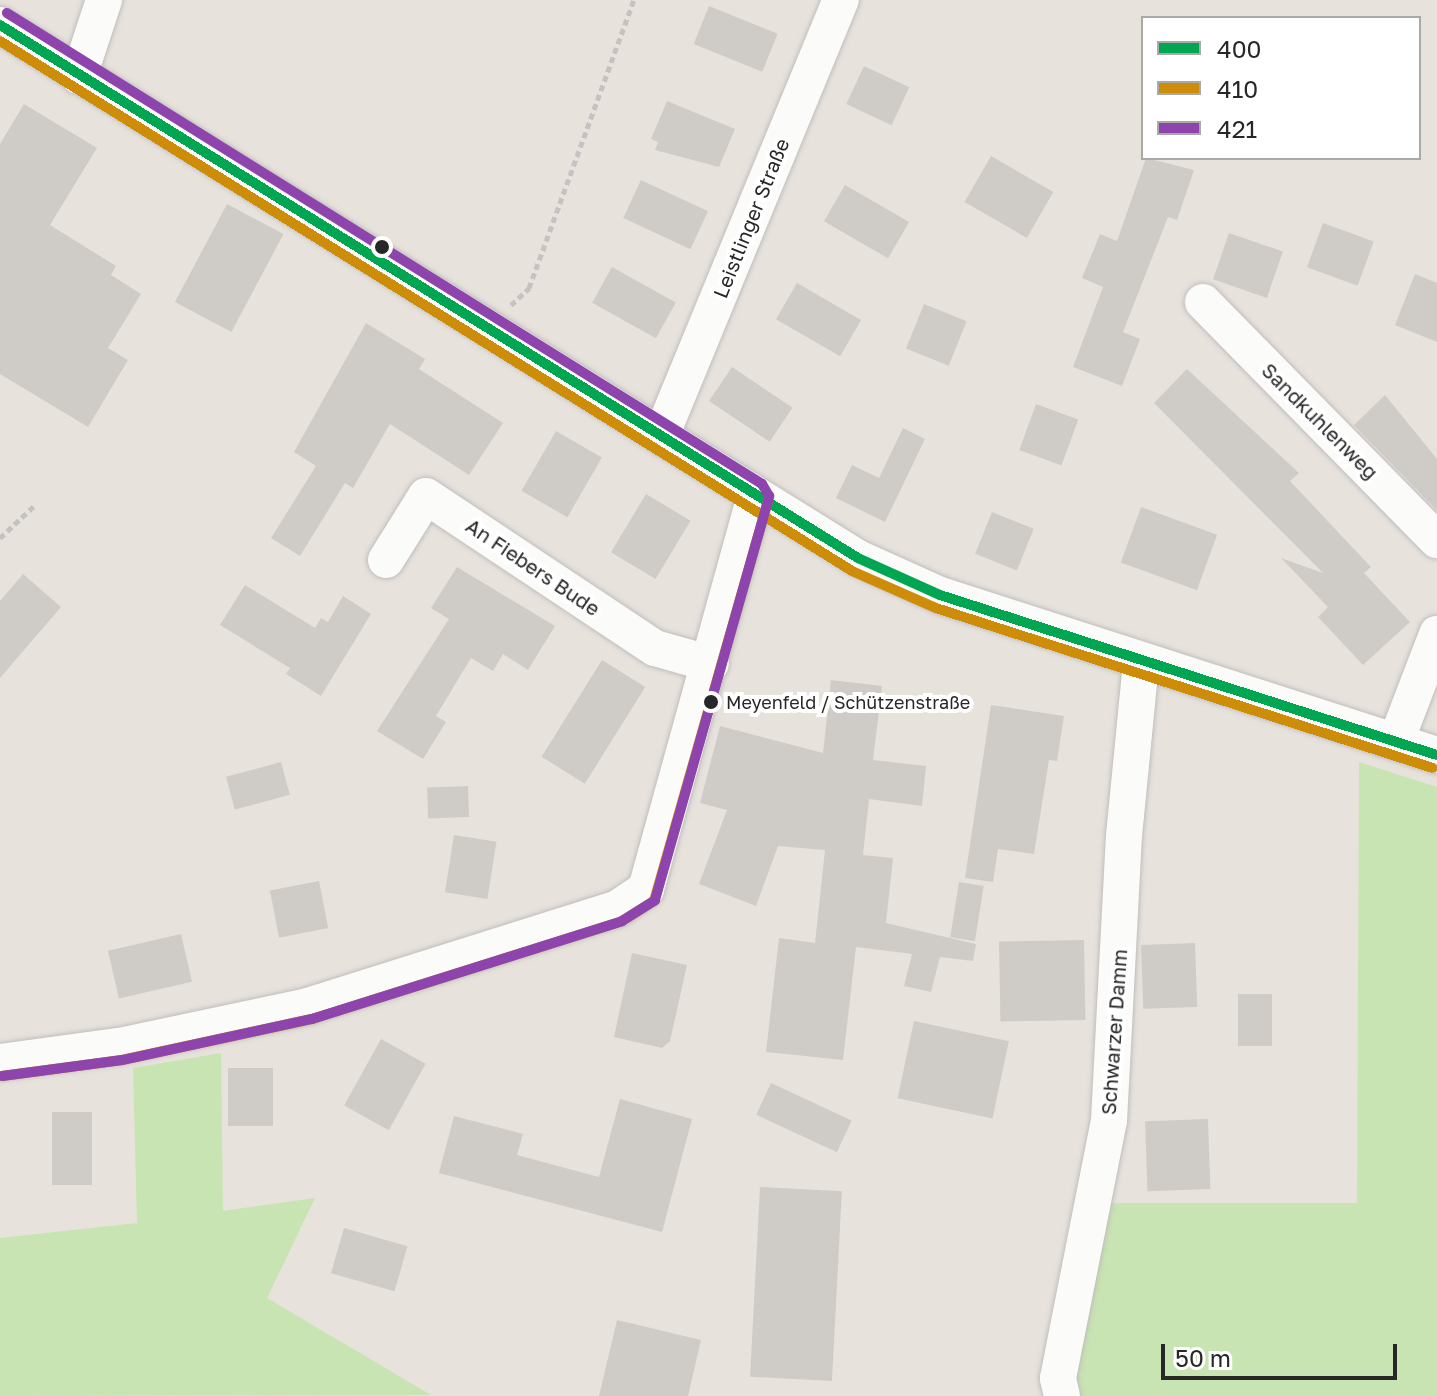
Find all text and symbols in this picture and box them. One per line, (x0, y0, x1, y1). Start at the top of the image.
legend (1141, 16, 1421, 160)
text: 400 (1217, 34, 1261, 63)
text: 410 (1217, 74, 1258, 103)
text: 421 (1217, 114, 1257, 143)
street label: Leistlinger Straße (708, 135, 794, 301)
unlabelled marker (374, 239, 390, 255)
street label: Sandkuhlenweg (1257, 358, 1383, 484)
street label: An Fiebers Bude (462, 513, 604, 621)
place label: Meyenfeld / Schützenstraße (726, 691, 970, 713)
marker: Meyenfeld / Schützenstraße (703, 694, 719, 710)
street label: Schwarzer Damm (1096, 948, 1132, 1116)
scale bar (1165, 1328, 1401, 1378)
text: 50 m (1175, 1343, 1231, 1372)

